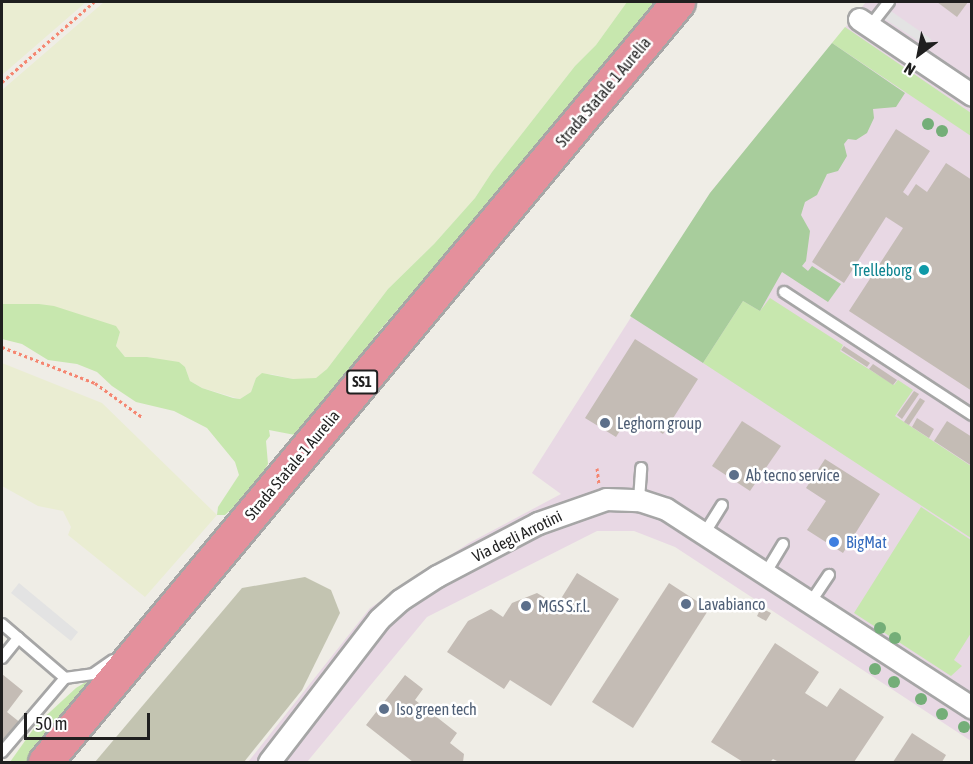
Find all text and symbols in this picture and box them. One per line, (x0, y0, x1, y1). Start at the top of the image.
north arrow (889, 24, 949, 84)
street label: Strada Statale 1 Aurelia (551, 33, 655, 151)
text: N (901, 59, 918, 79)
place label: Trelleborg (852, 260, 912, 280)
marker: Trelleborg (917, 263, 931, 277)
road number: SS1 (346, 370, 378, 394)
street label: Strada Statale 1 Aurelia (240, 406, 344, 524)
place label: Leghorn group (617, 413, 702, 433)
marker: Leghorn group (598, 416, 612, 430)
place label: Ab tecno service (746, 465, 840, 485)
marker: Ab tecno service (727, 468, 741, 482)
street label: Via degli Arrotini (469, 506, 565, 566)
place label: BigMat (846, 532, 887, 552)
marker: BigMat (827, 535, 841, 549)
place label: Lavabianco (698, 594, 765, 614)
place label: MGS S.r.l. (538, 596, 590, 616)
marker: Lavabianco (679, 597, 693, 611)
marker: MGS S.r.l. (519, 599, 533, 613)
place label: Iso green tech (396, 699, 477, 719)
scale bar (27, 701, 153, 739)
marker: Iso green tech (377, 702, 391, 716)
text: 50 m (35, 713, 67, 734)

